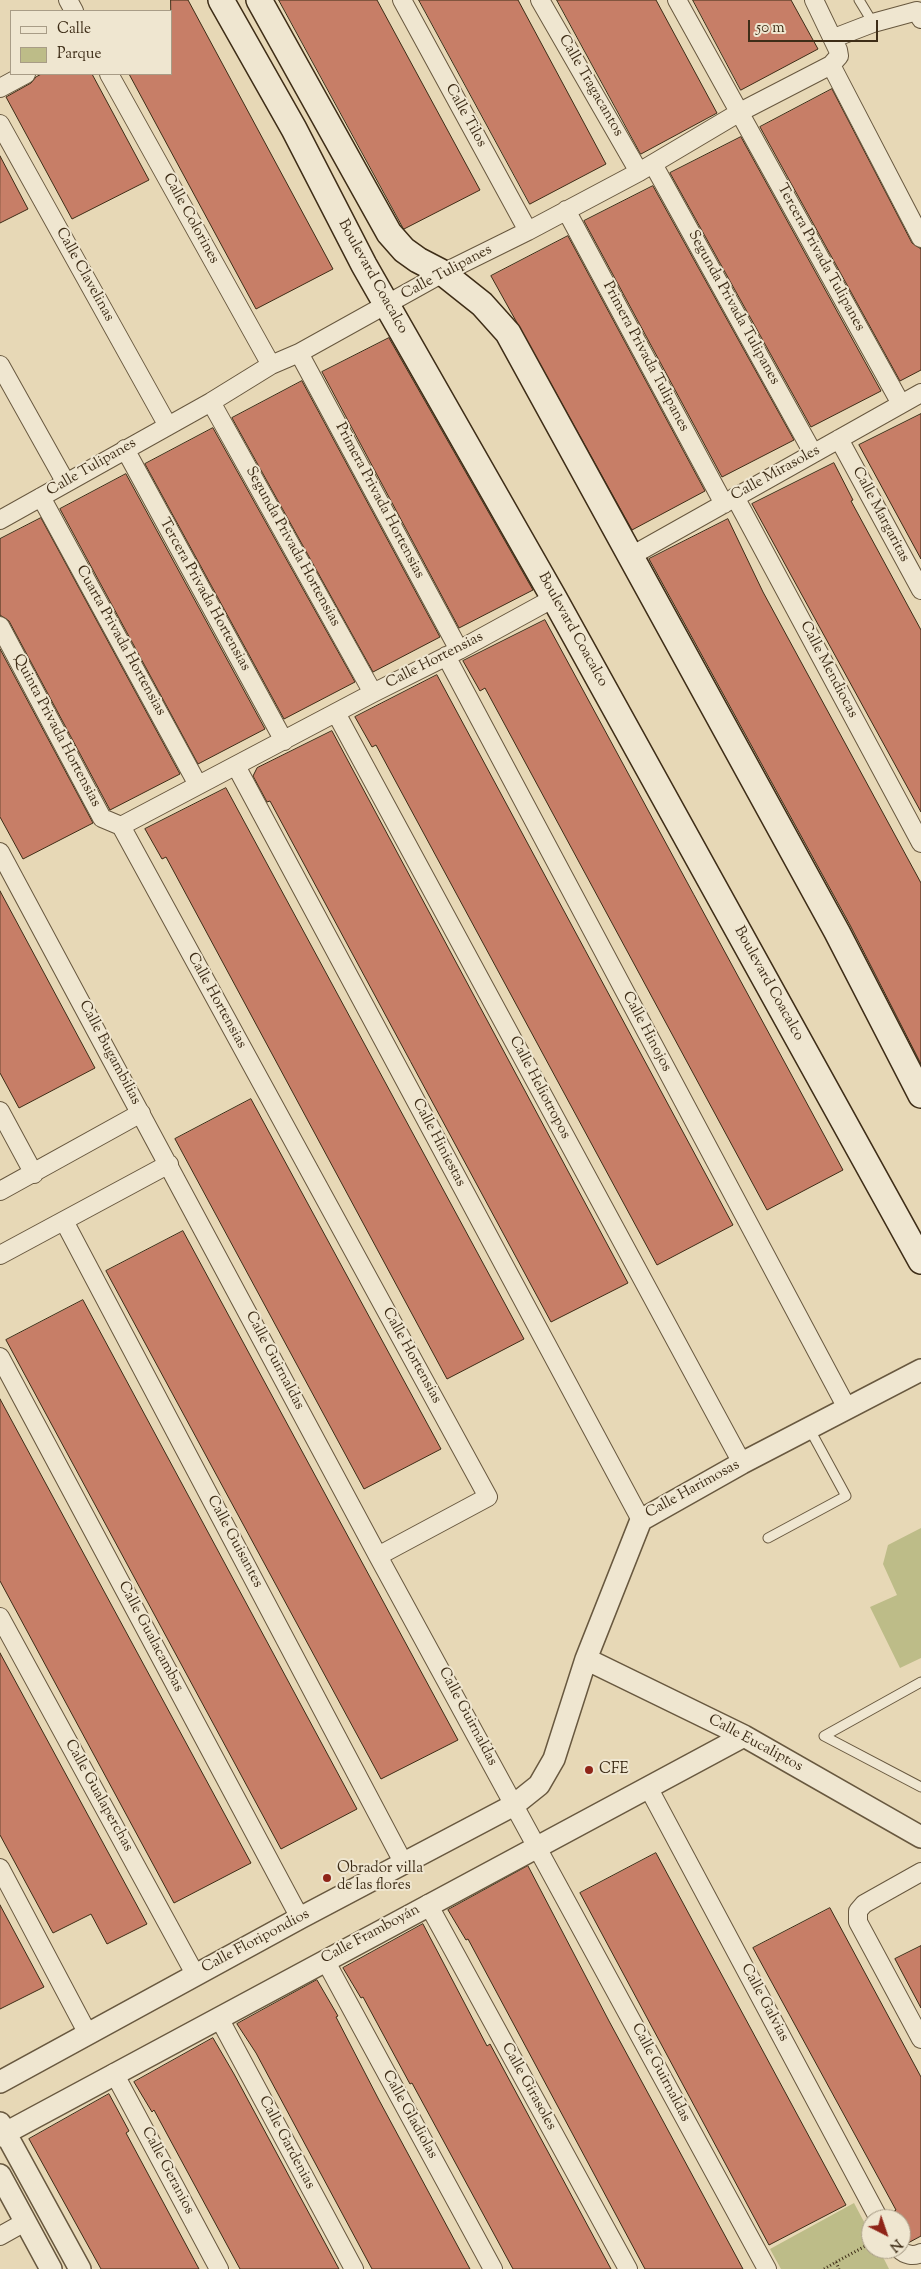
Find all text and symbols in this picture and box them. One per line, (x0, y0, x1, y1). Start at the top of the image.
legend (10, 10, 172, 75)
scale bar (751, 10, 881, 42)
text: 50 m (756, 18, 785, 39)
text: Calle (57, 19, 91, 40)
street label: Calle Tragacantos (554, 32, 626, 140)
text: Parque (57, 44, 101, 65)
street label: Calle Tilos (440, 81, 490, 151)
street label: Calle Colorines (158, 171, 222, 267)
street label: Tercera Privada Tulipanes (772, 181, 868, 335)
street label: Boulevard Coacalco (333, 217, 411, 337)
street label: Calle Clavelinas (51, 225, 117, 325)
street label: Segunda Privada Tulipanes (683, 228, 783, 388)
street label: Calle Tulipanes (399, 242, 495, 304)
street label: Primera Privada Tulipanes (598, 279, 692, 435)
street label: Primera Privada Hortensias (330, 420, 428, 582)
street label: Calle Tulipanes (44, 435, 140, 501)
street label: Calle Mirasoles (728, 442, 824, 506)
street label: Segunda Privada Hortensias (240, 464, 344, 630)
street label: Calle Margaritas (847, 464, 913, 566)
street label: Tercera Privada Hortensias (154, 515, 254, 675)
street label: Cuarta Privada Hortensias (71, 563, 169, 719)
street label: Boulevard Coacalco (533, 570, 611, 690)
street label: Calle Mendiocas (795, 619, 861, 721)
street label: Calle Hortensias (383, 629, 487, 693)
street label: Quinta Privada Hortensias (8, 652, 104, 810)
street label: Boulevard Coacalco (729, 924, 807, 1044)
street label: Calle Hortensias (182, 950, 250, 1052)
street label: Calle Hinojos (617, 989, 675, 1075)
street label: Calle Bugambilias (74, 998, 144, 1108)
street label: Calle Heliotropos (504, 1034, 574, 1142)
street label: Calle Hiniestas (407, 1096, 469, 1190)
street label: Calle Hortensias (377, 1305, 445, 1407)
street label: Calle Guirnaldas (240, 1309, 308, 1413)
street label: Calle Harimosas (643, 1457, 743, 1523)
street label: Calle Guisantes (202, 1493, 266, 1591)
street label: Calle Gualacambas (113, 1579, 187, 1695)
street label: Calle Guirnaldas (433, 1665, 501, 1769)
street label: Calle Eucaliptos (705, 1712, 805, 1776)
street label: Calle Gualaperchas (60, 1737, 136, 1855)
place label: CFE (599, 1761, 628, 1779)
marker: CFE (583, 1764, 595, 1776)
place label: Obrador villa de las flores (337, 1860, 423, 1895)
marker: Obrador villa de las flores (321, 1872, 333, 1884)
street label: Calle Framboyán (319, 1901, 423, 1969)
street label: Calle Floripondios (199, 1906, 313, 1978)
street label: Calle Galvias (736, 1961, 792, 2045)
street label: Calle Guirnaldas (626, 2021, 694, 2125)
street label: Calle Girasoles (497, 2040, 559, 2134)
street label: Calle Gladiolas (377, 2068, 441, 2162)
street label: Calle Gardenias (254, 2093, 318, 2193)
street label: Calle Geranios (136, 2124, 198, 2218)
north arrow (861, 2209, 911, 2259)
text: N (884, 2233, 906, 2256)

